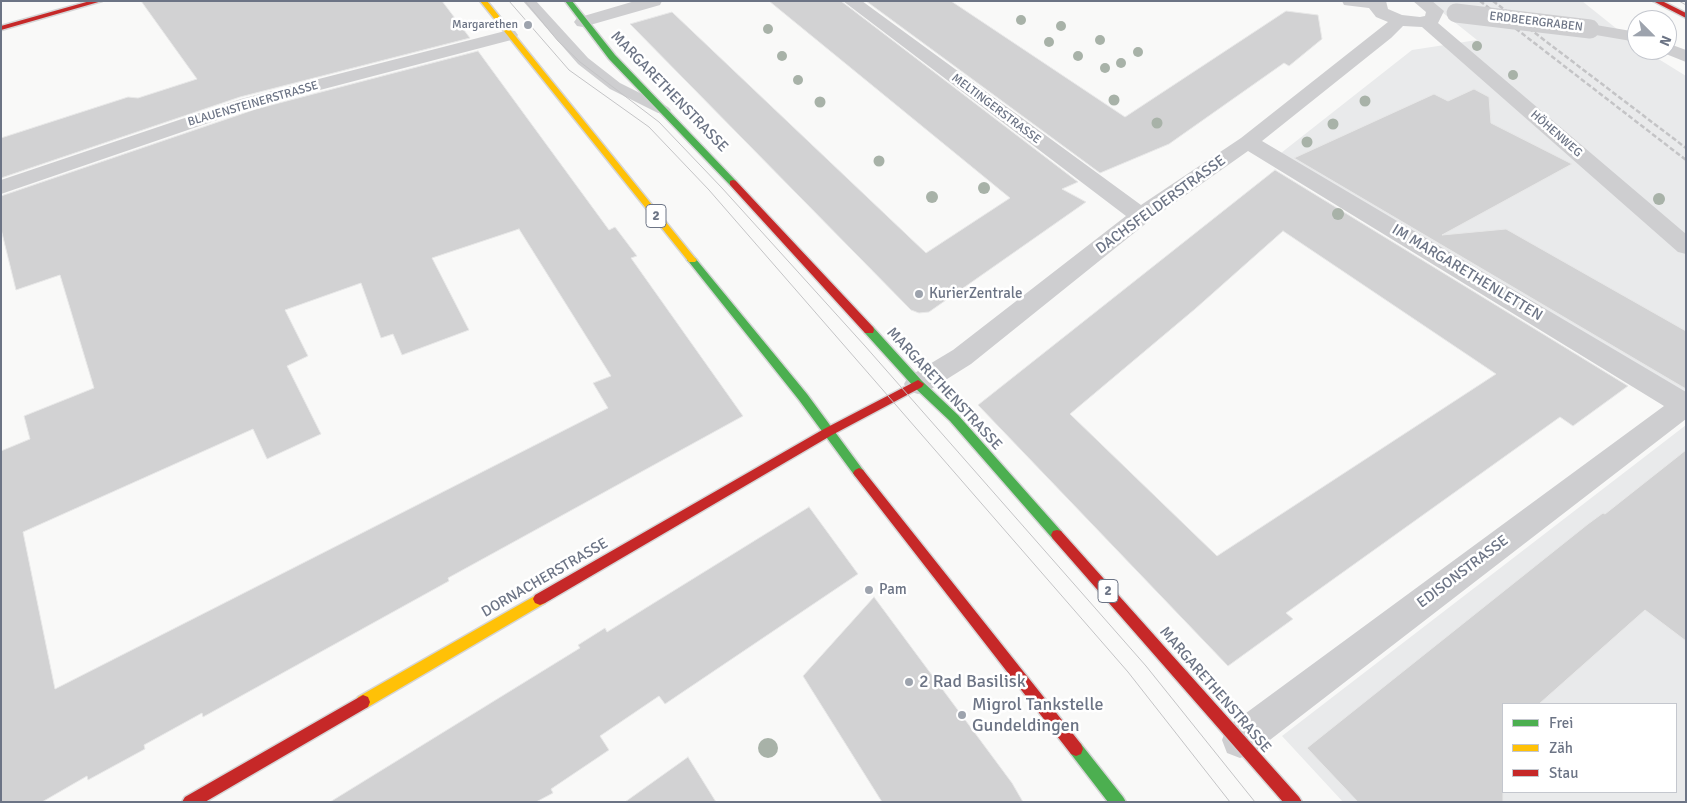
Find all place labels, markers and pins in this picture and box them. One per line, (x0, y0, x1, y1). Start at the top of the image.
place label: Margarethen (452, 18, 518, 32)
marker: Margarethen (522, 19, 534, 31)
place label: KurierZentrale (929, 285, 1022, 303)
marker: KurierZentrale (913, 288, 925, 300)
place label: Pam (879, 581, 907, 599)
marker: Pam (863, 584, 875, 596)
place label: 2 Rad Basilisk (919, 671, 1026, 693)
marker: 2 Rad Basilisk (903, 676, 915, 688)
place label: Migrol Tankstelle Gundeldingen (972, 694, 1104, 736)
marker: Migrol Tankstelle Gundeldingen (956, 709, 968, 721)

